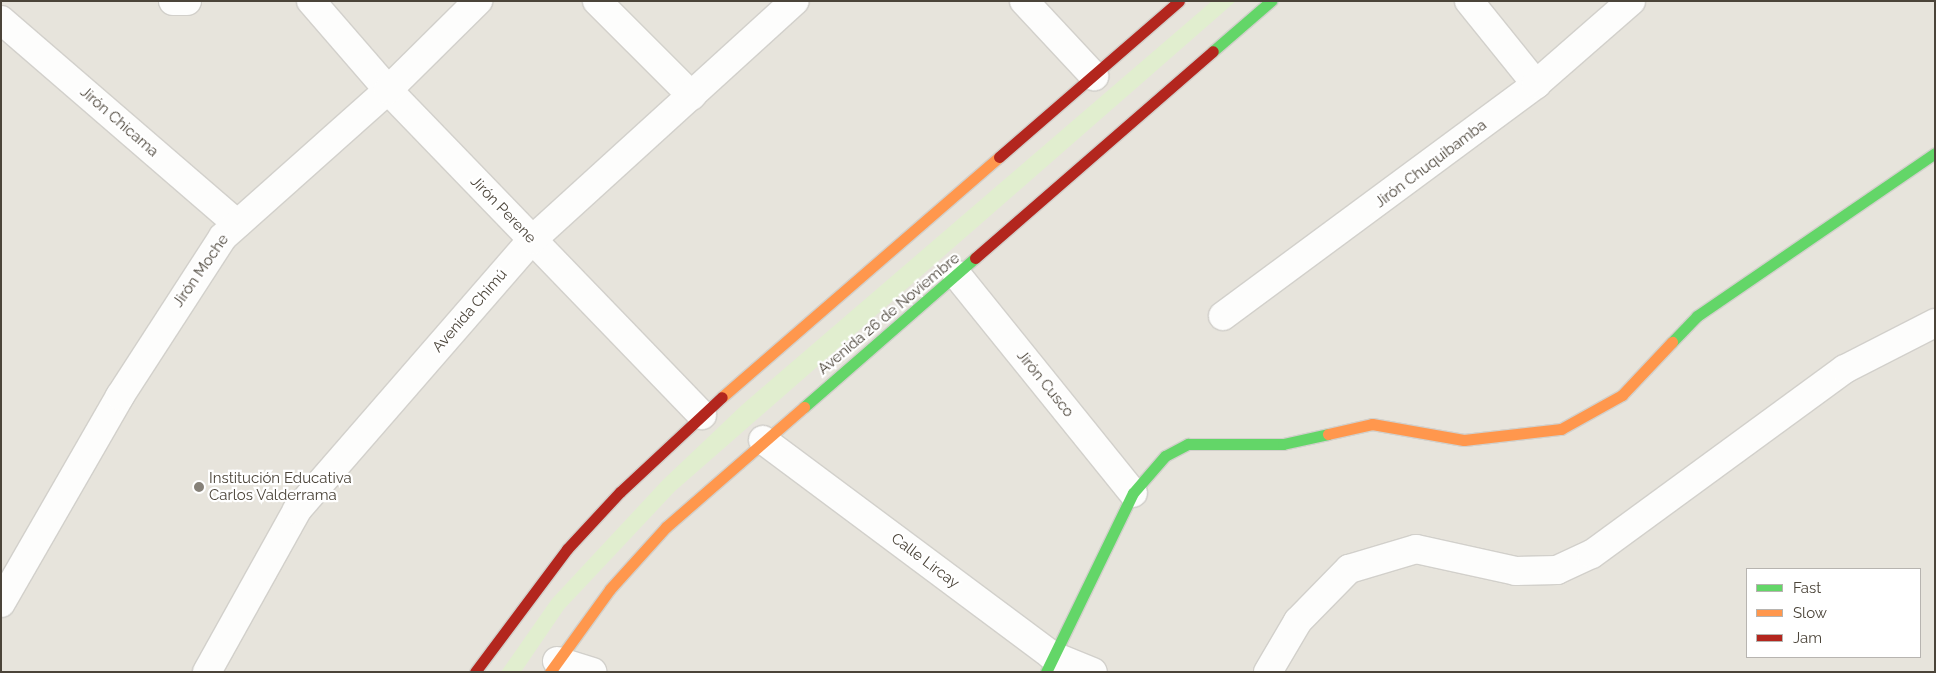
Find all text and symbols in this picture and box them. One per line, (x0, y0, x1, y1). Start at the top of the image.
street label: Jirón Chicama (76, 83, 162, 161)
street label: Jirón Chuquibamba (1372, 116, 1490, 212)
street label: Jirón Perene (467, 173, 539, 247)
street label: Jirón Moche (169, 231, 233, 311)
street label: Avenida 26 de Noviembre (815, 250, 963, 378)
street label: Avenida Chimú (429, 266, 511, 356)
street label: Jirón Cusco (1013, 347, 1077, 421)
place label: Institución Educativa Carlos Valderrama (209, 469, 352, 504)
marker: Institución Educativa Carlos Valderrama (193, 481, 205, 493)
street label: Calle Lircay (887, 530, 963, 592)
legend (1746, 568, 1921, 658)
text: Fast (1793, 579, 1821, 597)
text: Slow (1793, 604, 1827, 622)
text: Jam (1793, 629, 1822, 647)

